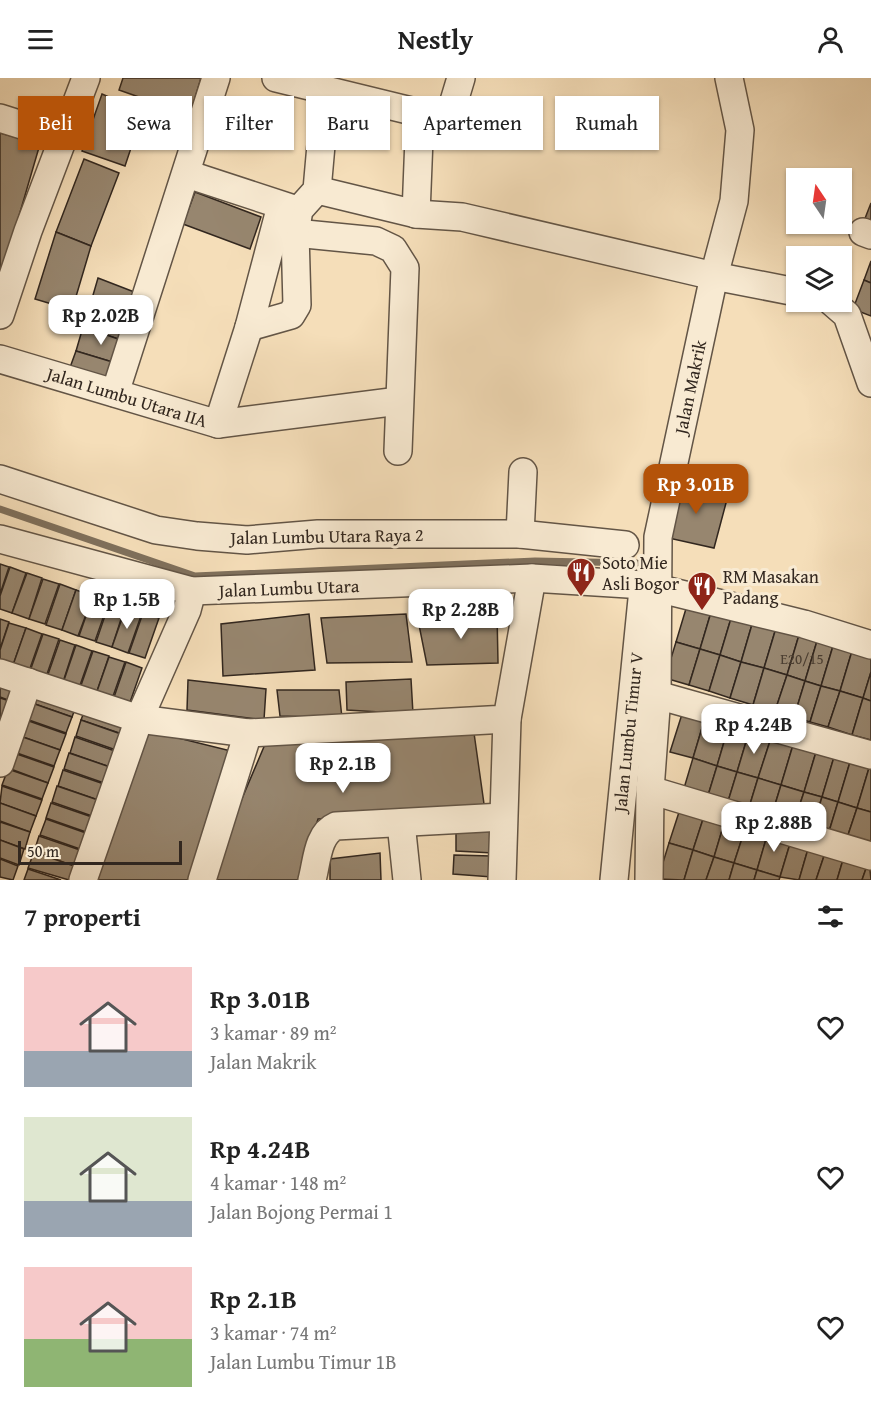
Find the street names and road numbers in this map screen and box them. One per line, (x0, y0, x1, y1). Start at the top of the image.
street label: Jalan Makrik (666, 336, 713, 439)
street label: Jalan Lumbu Utara IIA (42, 359, 211, 434)
street label: Jalan Lumbu Utara Raya 2 (228, 521, 424, 551)
street label: Jalan Lumbu Utara (216, 572, 360, 604)
street label: Jalan Lumbu Timur V (606, 650, 650, 815)

